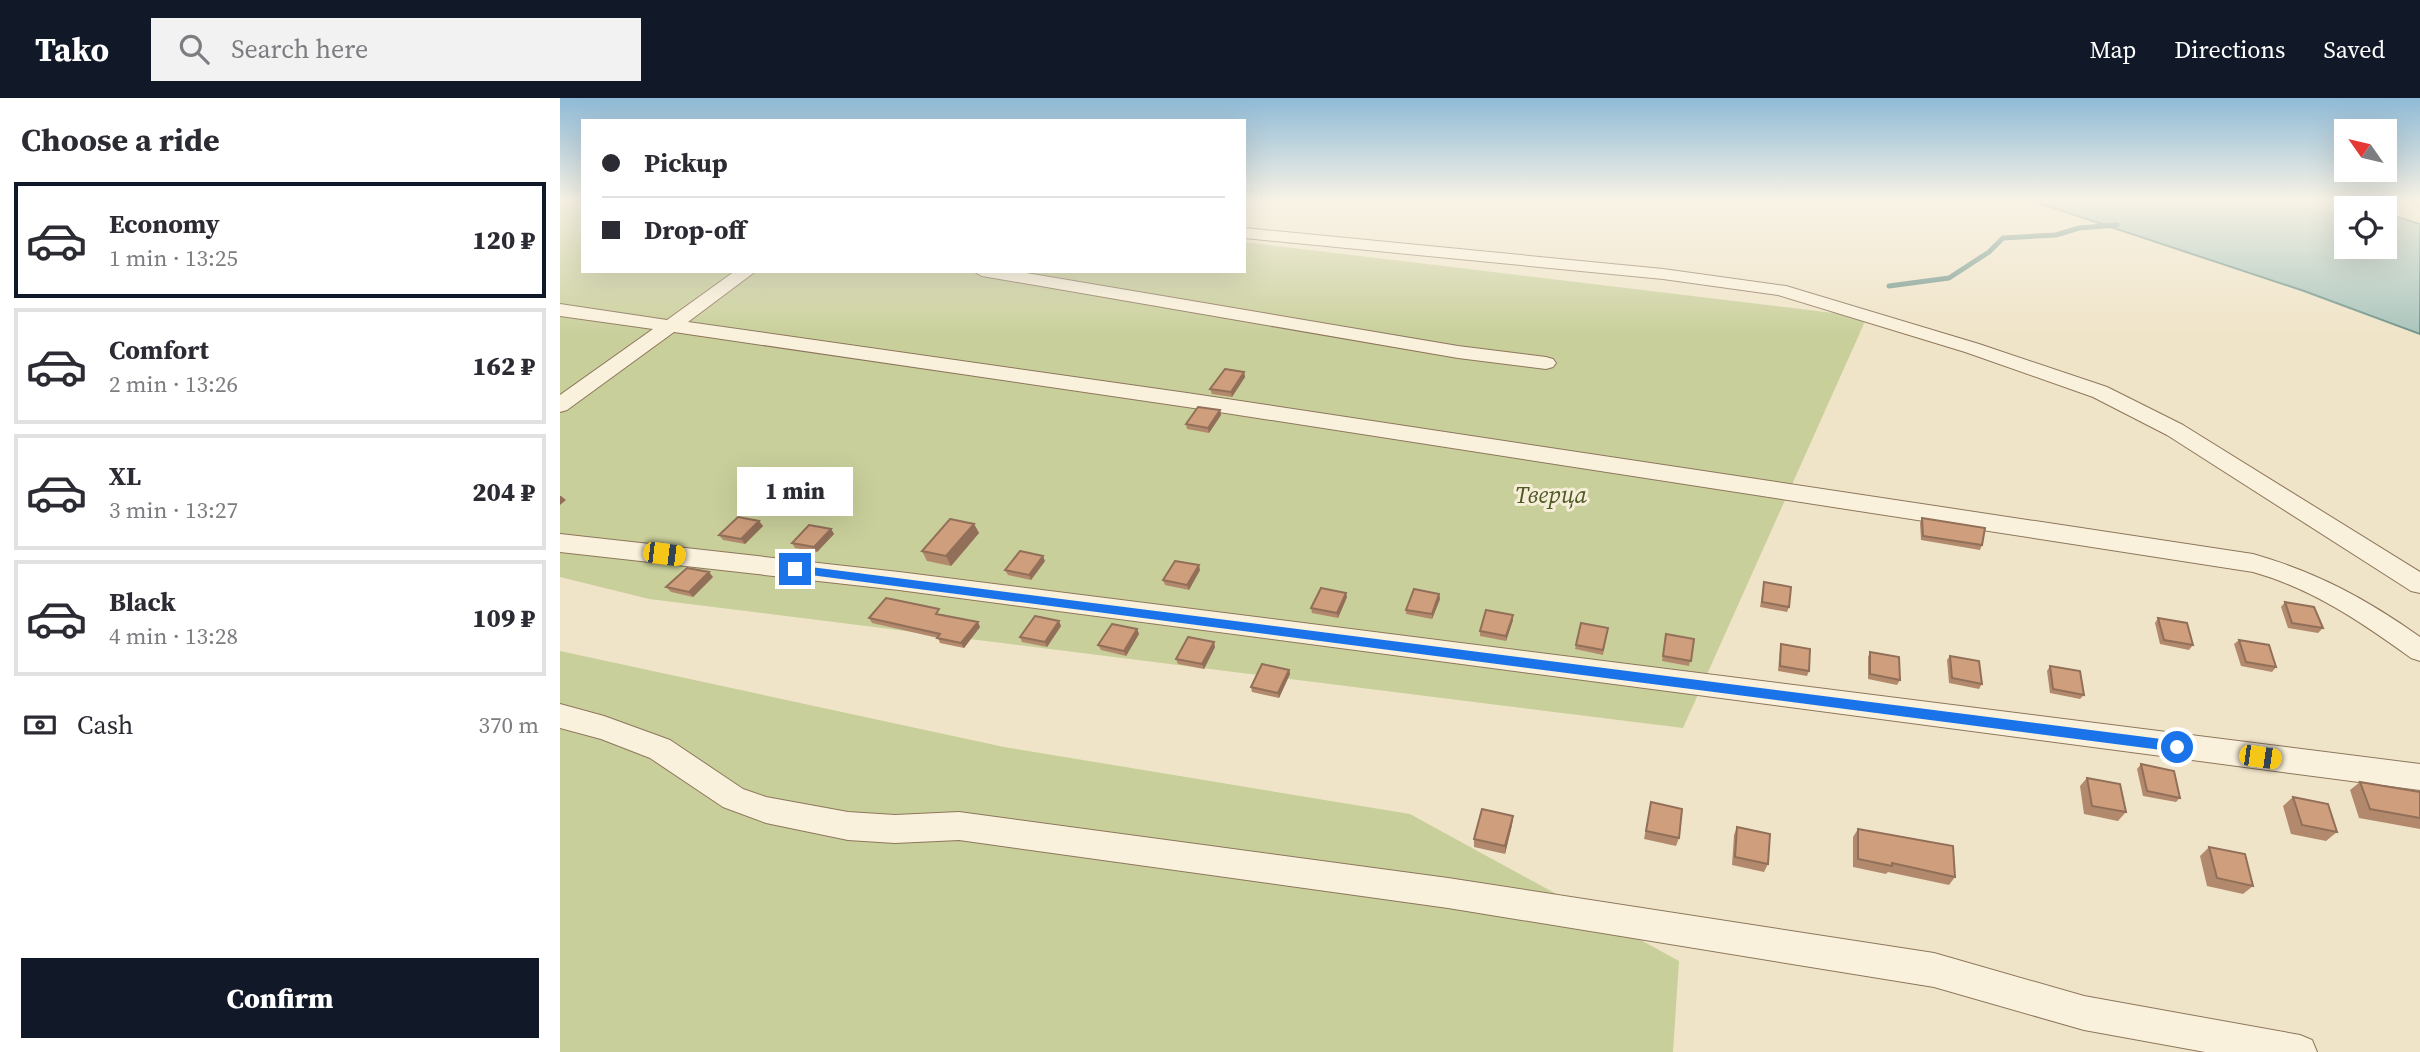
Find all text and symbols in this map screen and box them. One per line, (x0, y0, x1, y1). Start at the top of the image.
search box (151, 18, 641, 81)
text: Tako (35, 27, 109, 72)
icon: search (175, 30, 213, 68)
text: Search here (231, 31, 368, 67)
text: Map (2089, 33, 2136, 66)
text: Directions (2174, 33, 2285, 66)
text: Saved (2323, 33, 2385, 66)
text: Choose a ride (21, 118, 220, 162)
north arrow (2334, 119, 2398, 182)
map controls (2334, 119, 2397, 259)
text: Pickup (644, 145, 728, 181)
button: locate (2334, 196, 2397, 259)
text: Economy (109, 206, 220, 242)
icon: car (25, 209, 88, 272)
text: Drop-off (644, 212, 746, 248)
text: 120 ₽ (472, 222, 535, 258)
text: 1 min · 13:25 (109, 242, 238, 274)
text: Comfort (109, 332, 209, 368)
icon: car (25, 335, 88, 398)
text: 162 ₽ (472, 348, 535, 384)
text: 2 min · 13:26 (109, 368, 238, 400)
text: XL (109, 458, 141, 494)
icon: car (25, 461, 88, 524)
callout: 1 min (737, 468, 853, 517)
text: 204 ₽ (472, 474, 535, 510)
text: 1 min (765, 475, 825, 507)
park label: Тверца (1515, 478, 1587, 511)
text: 3 min · 13:27 (109, 494, 238, 526)
car (642, 541, 687, 567)
route end (779, 553, 811, 585)
text: Black (109, 584, 176, 620)
icon: car (25, 587, 88, 650)
text: 109 ₽ (472, 600, 535, 636)
text: 4 min · 13:28 (109, 620, 238, 652)
icon: cash (21, 706, 59, 744)
text: Cash (77, 707, 133, 743)
text: 370 m (478, 709, 539, 741)
route start (2161, 731, 2193, 763)
car (2238, 744, 2283, 770)
button: Confirm (21, 958, 539, 1038)

